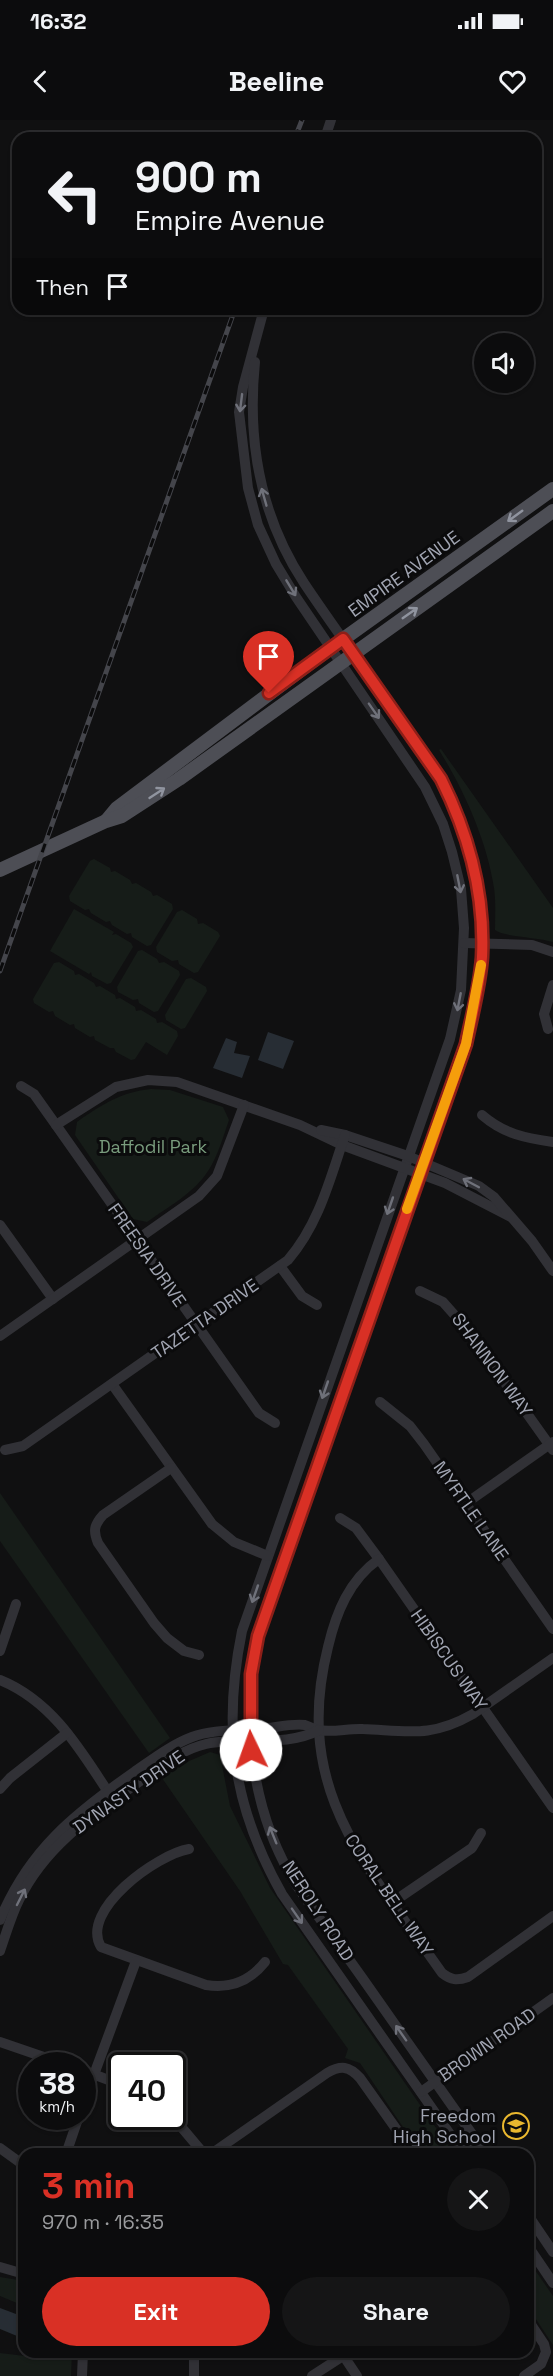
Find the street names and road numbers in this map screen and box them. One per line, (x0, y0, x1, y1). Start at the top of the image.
street label: EMPIRE AVENUE (343, 525, 464, 622)
street label: FREESIA DRIVE (103, 1198, 192, 1311)
street label: TAZETTA DRIVE (147, 1273, 263, 1364)
street label: SHANNON WAY (447, 1308, 538, 1421)
street label: MYRTLE LANE (429, 1457, 514, 1565)
street label: HIBISCUS WAY (406, 1604, 493, 1715)
street label: DYNASTY DRIVE (68, 1745, 189, 1839)
street label: CORAL BELL WAY (340, 1829, 439, 1960)
street label: NEROLY ROAD (277, 1856, 359, 1965)
street label: BROWN ROAD (433, 2002, 540, 2087)

